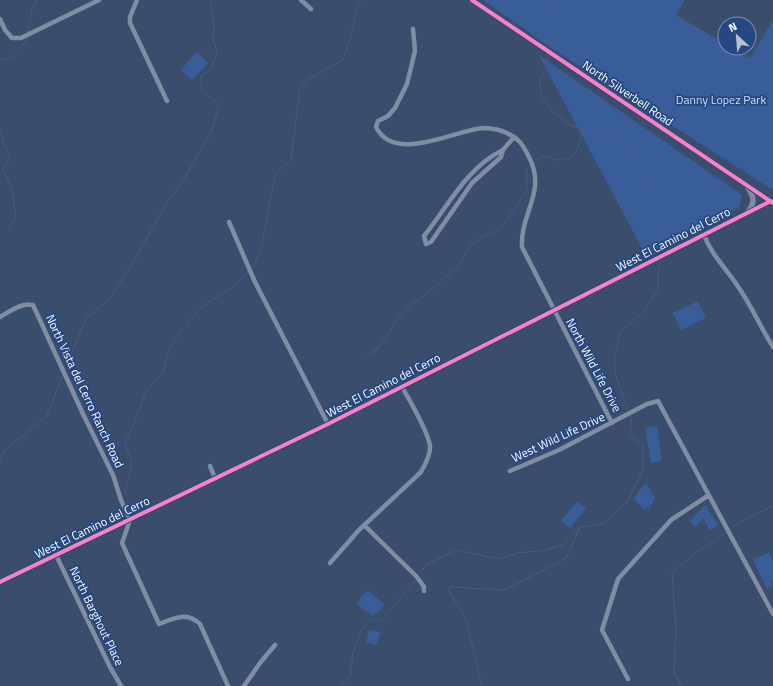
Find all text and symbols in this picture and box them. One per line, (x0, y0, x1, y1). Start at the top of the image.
north arrow (717, 16, 757, 56)
text: N (726, 18, 740, 36)
street label: North Silverbell Road (579, 55, 677, 131)
park label: Danny Lopez Park (676, 90, 766, 109)
street label: West El Camino del Cerro (612, 202, 734, 276)
street label: North Vista del Cerro Ranch Road (41, 311, 129, 471)
street label: North Wild Life Drive (561, 315, 627, 415)
street label: West El Camino del Cerro (322, 348, 444, 422)
street label: West Wild Life Drive (508, 407, 608, 467)
street label: West El Camino del Cerro (31, 491, 153, 563)
street label: North Barghout Place (65, 563, 129, 669)

